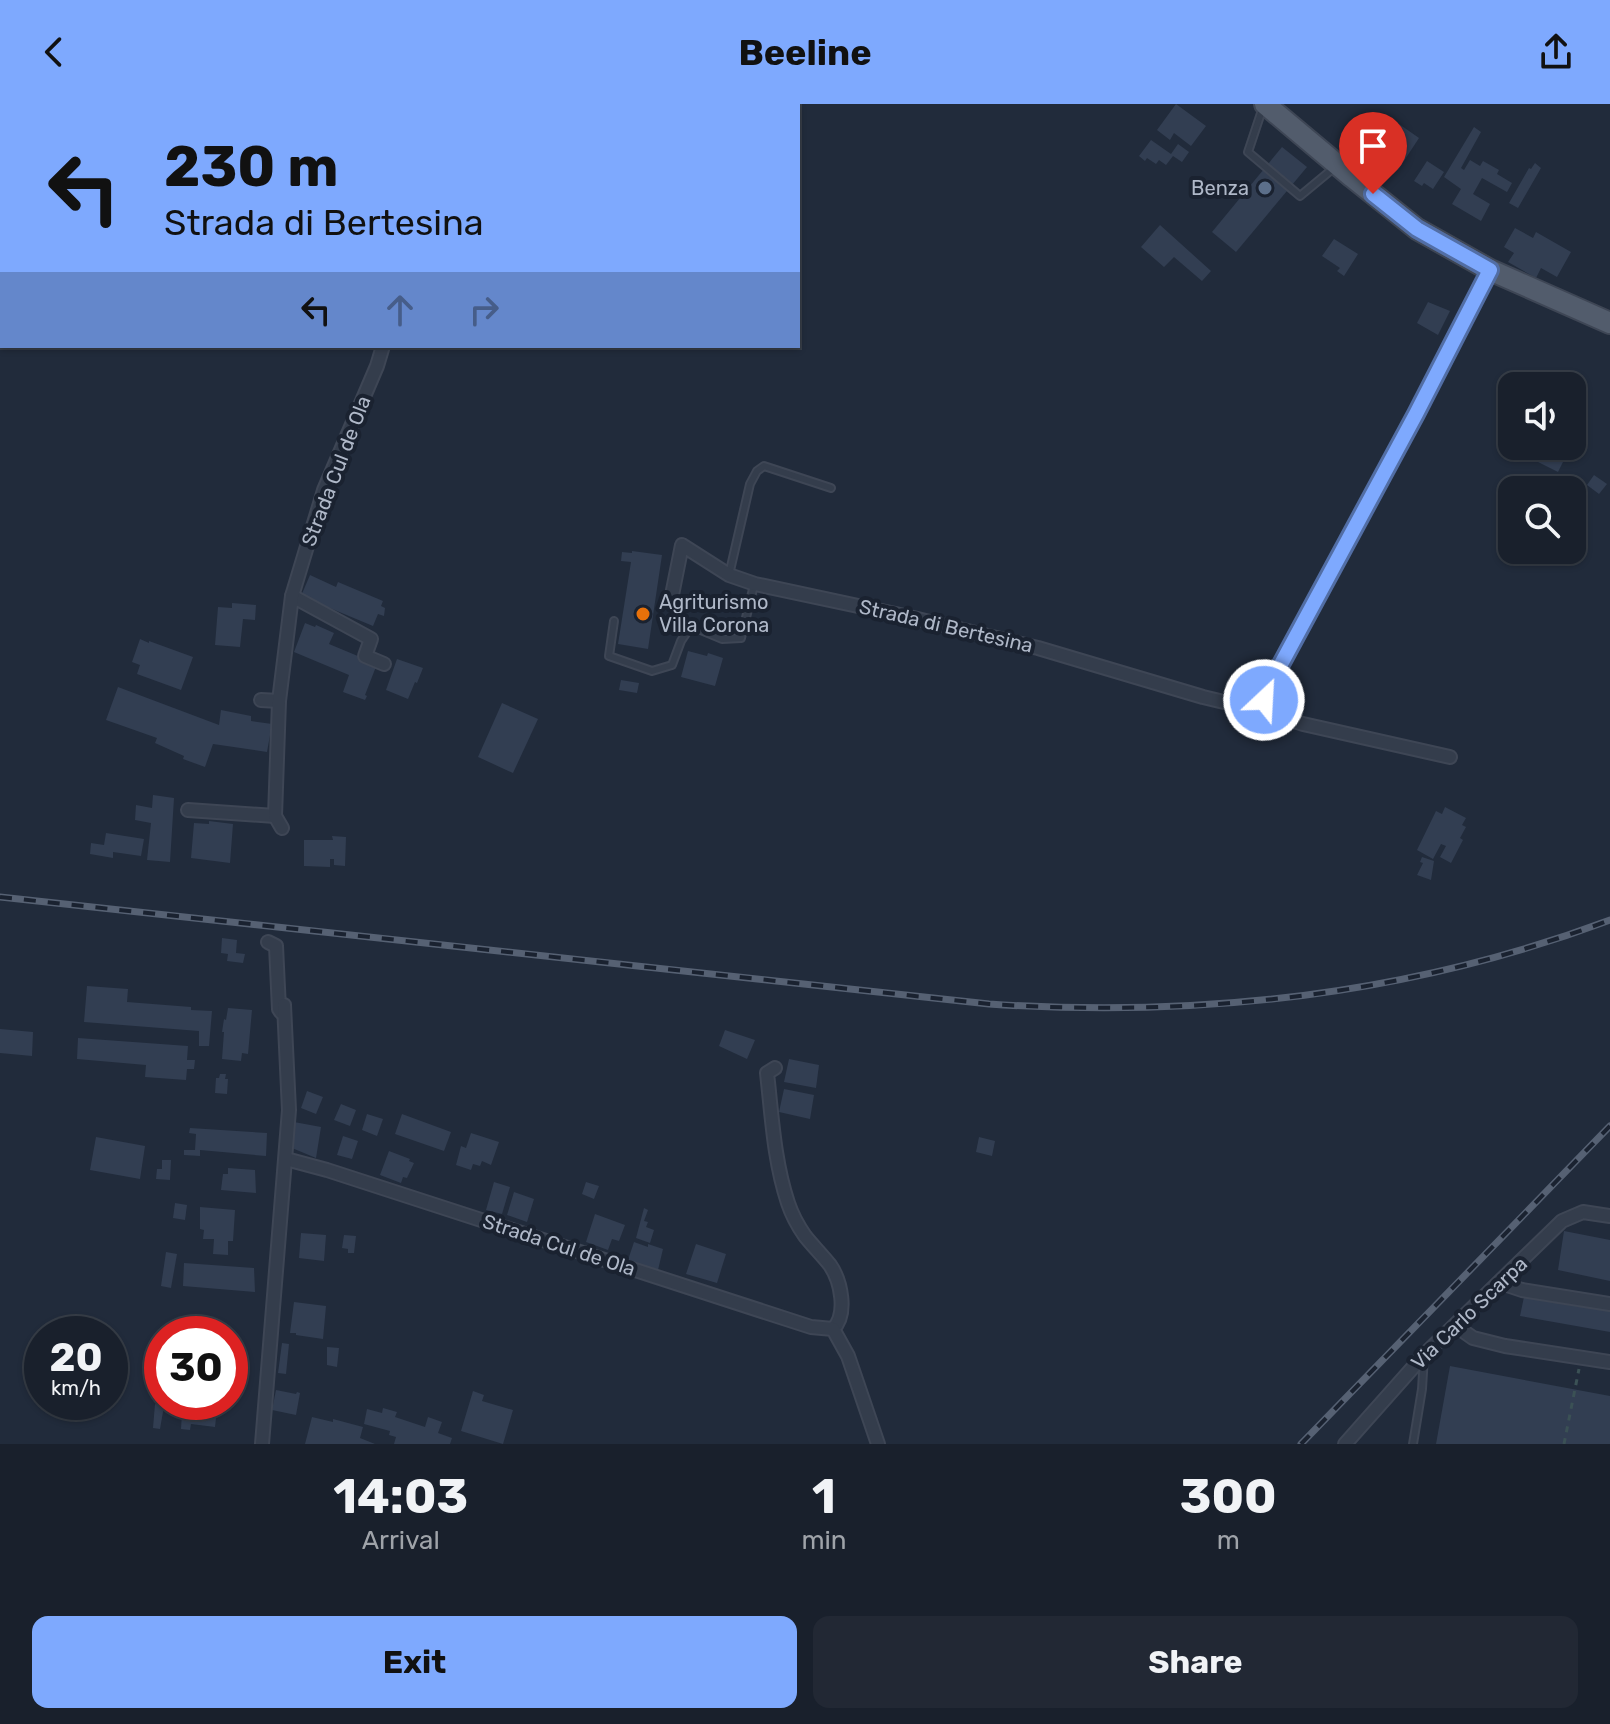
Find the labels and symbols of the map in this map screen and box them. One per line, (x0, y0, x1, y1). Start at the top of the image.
pin (1339, 112, 1407, 194)
place label: Benza (1191, 176, 1249, 200)
marker: Benza (1256, 179, 1274, 197)
street label: Strada Cul de Ola (296, 392, 376, 550)
place label: Agriturismo Villa Corona (659, 590, 769, 637)
street label: Strada di Bertesina (857, 594, 1035, 658)
marker: Agriturismo Villa Corona (634, 605, 652, 623)
position arrow (1222, 658, 1306, 742)
street label: Strada Cul de Ola (480, 1209, 638, 1281)
street label: Via Carlo Scarpa (1406, 1252, 1532, 1374)
speed limit sign: 30 (144, 1316, 248, 1420)

